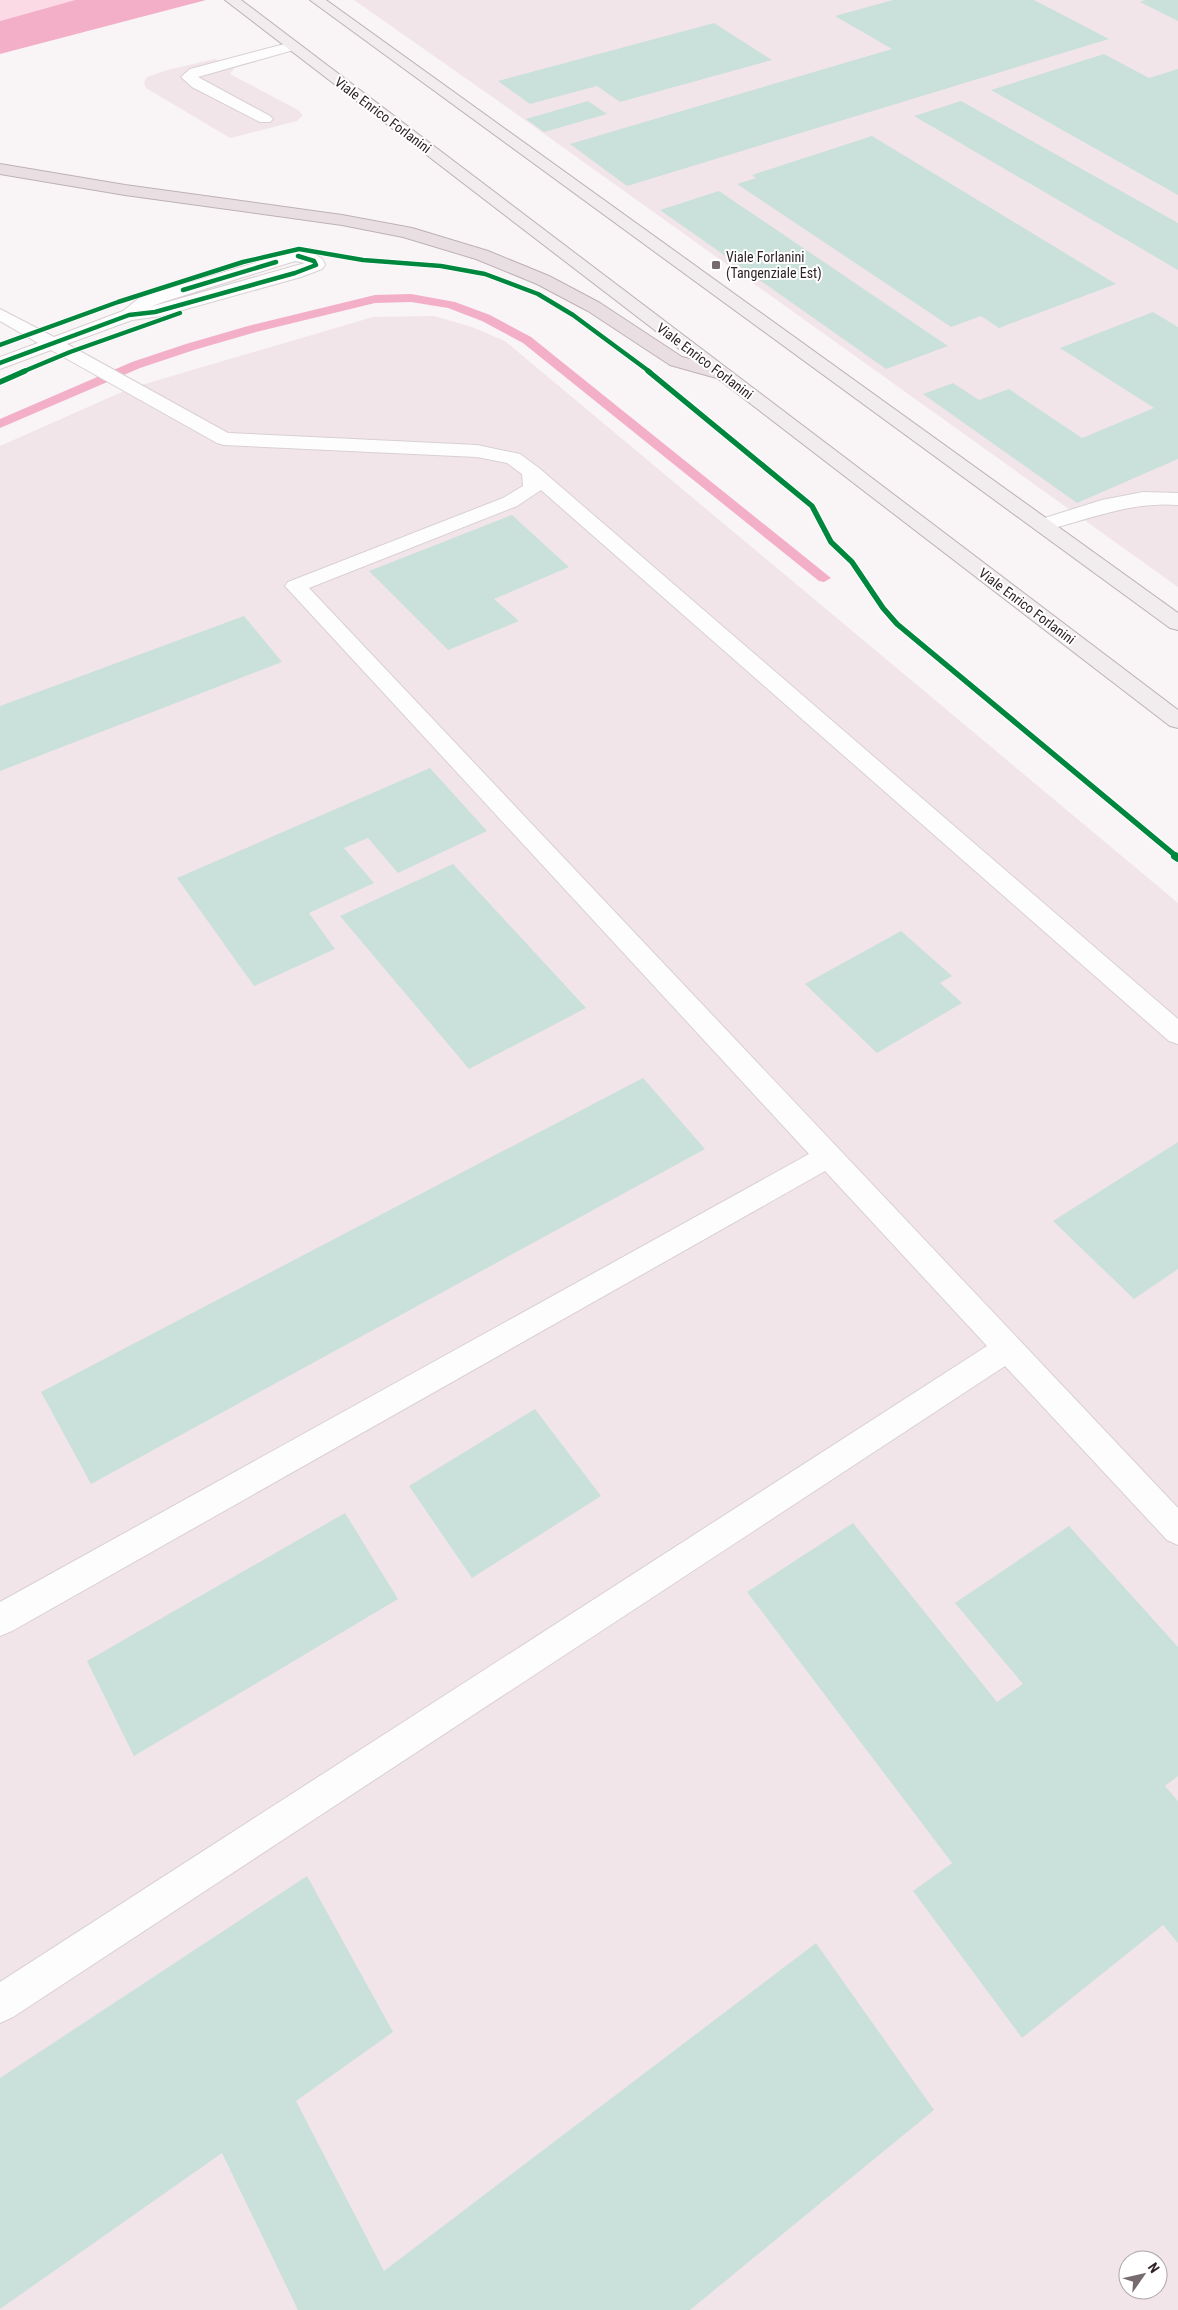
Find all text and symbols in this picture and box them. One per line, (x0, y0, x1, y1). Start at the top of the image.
street label: Viale Enrico Forlanini (332, 74, 434, 156)
place label: Viale Forlanini (Tangenziale Est) (726, 249, 822, 282)
marker: Viale Forlanini (Tangenziale Est) (710, 259, 722, 271)
street label: Viale Enrico Forlanini (654, 320, 756, 402)
street label: Viale Enrico Forlanini (976, 565, 1078, 647)
north arrow (1118, 2250, 1168, 2300)
text: N (1145, 2260, 1163, 2276)

